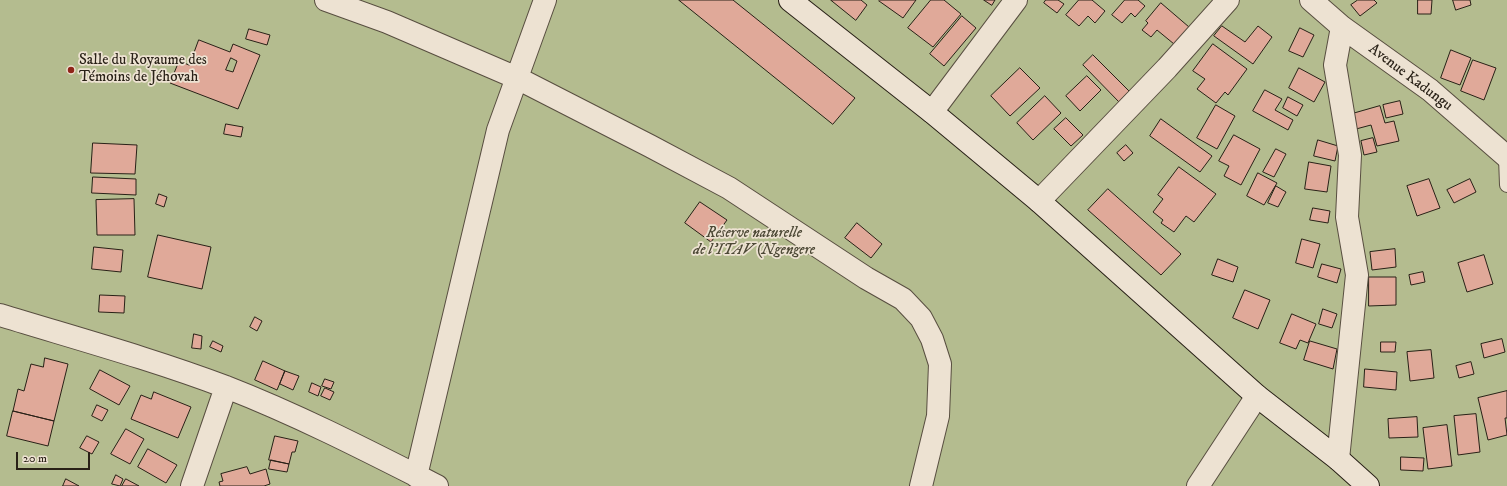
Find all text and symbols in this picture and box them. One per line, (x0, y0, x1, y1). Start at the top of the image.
street label: Avenue Kadungu (1364, 41, 1456, 115)
place label: Salle du Royaume des Témoins de Jéhovah (79, 52, 207, 87)
marker: Salle du Royaume des Témoins de Jéhovah (66, 65, 76, 75)
park label: Réserve naturelle de l'ITAV (Ngengere (693, 225, 815, 260)
scale bar (18, 444, 92, 470)
text: 20 m (23, 451, 47, 466)

